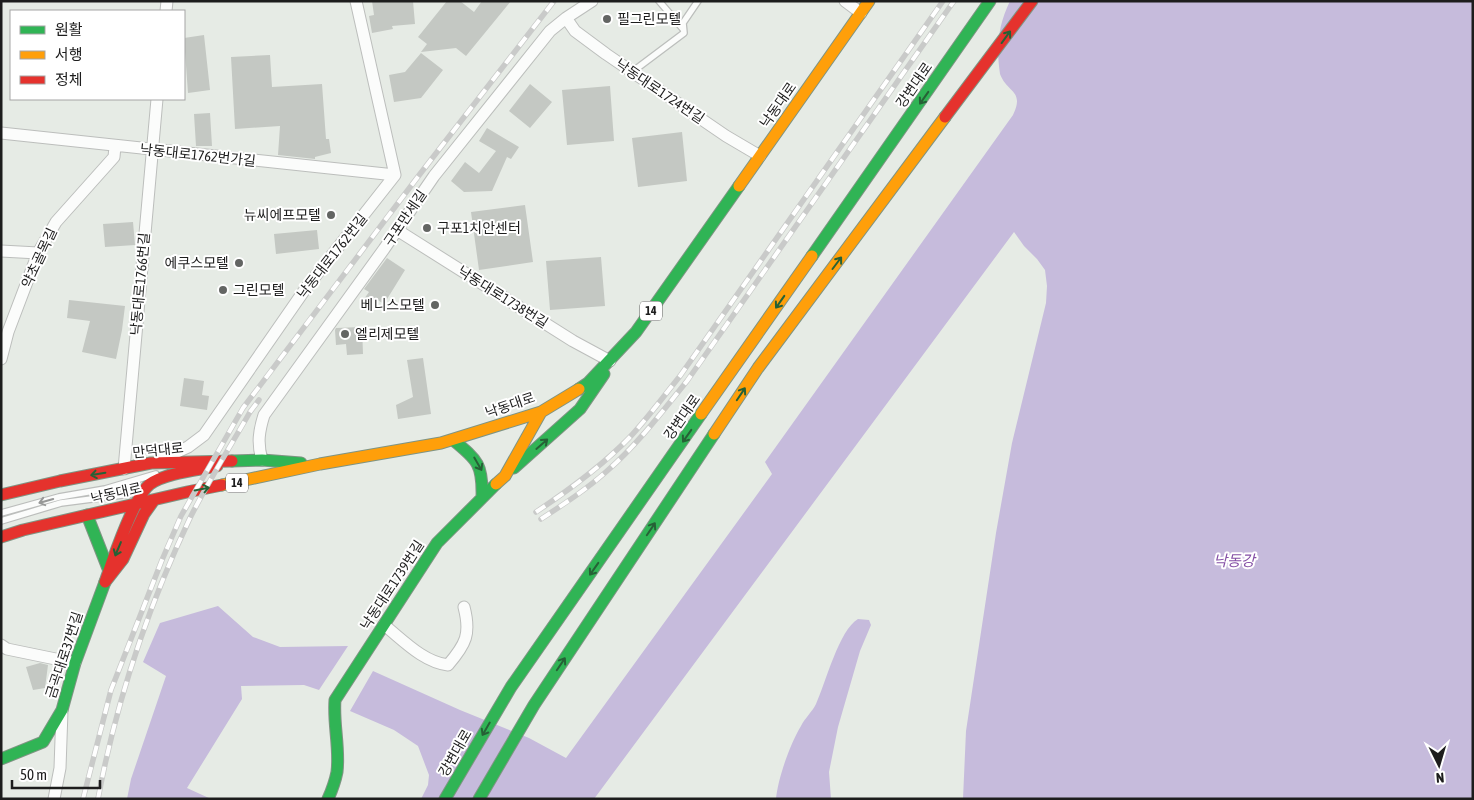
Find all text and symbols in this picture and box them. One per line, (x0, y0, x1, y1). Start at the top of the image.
legend (10, 10, 185, 100)
place label: 필그린모텔 (617, 11, 681, 27)
marker: 필그린모텔 (601, 13, 613, 25)
text: 원활 (55, 21, 83, 38)
one-way arrow (1000, 31, 1011, 44)
text: 서행 (55, 46, 83, 63)
street label: 낙동대로1724번길 (613, 55, 707, 127)
street label: 강변대로 (893, 59, 935, 111)
text: 정체 (55, 71, 83, 88)
street label: 낙동대로 (757, 79, 799, 131)
one-way arrow (919, 91, 929, 105)
street label: 낙동대로1762번가길 (139, 141, 257, 169)
street label: 구포만세길 (380, 187, 430, 249)
place label: 뉴씨에프모텔 (244, 207, 321, 223)
marker: 뉴씨에프모텔 (325, 209, 337, 221)
street label: 낙동대로1762번길 (294, 210, 370, 302)
place label: 구포1치안센터 (437, 220, 521, 236)
marker: 구포1치안센터 (421, 222, 433, 234)
street label: 약초골목길 (18, 225, 60, 291)
street label: 낙동대로1766번길 (128, 232, 152, 336)
place label: 에쿠스모텔 (165, 255, 229, 271)
one-way arrow (832, 256, 842, 270)
marker: 에쿠스모텔 (233, 257, 245, 269)
street label: 낙동대로1738번길 (455, 263, 551, 331)
place label: 그린모텔 (233, 282, 285, 298)
marker: 그린모텔 (217, 284, 229, 296)
one-way arrow (775, 295, 785, 309)
place label: 베니스모텔 (361, 297, 425, 313)
marker: 베니스모텔 (429, 299, 441, 311)
road number: 14 (640, 302, 662, 321)
place label: 엘리제모텔 (355, 326, 419, 342)
marker: 엘리제모텔 (339, 328, 351, 340)
one-way arrow (736, 387, 746, 401)
street label: 낙동대로 (483, 389, 537, 421)
street label: 강변대로 (661, 391, 703, 443)
one-way arrow (682, 428, 692, 442)
one-way arrow (535, 438, 548, 449)
street label: 만덕대로 (132, 439, 185, 461)
one-way arrow (472, 457, 483, 471)
one-way arrow (90, 469, 106, 479)
road number: 14 (226, 473, 248, 492)
street label: 낙동대로 (89, 479, 143, 507)
one-way arrow (193, 484, 209, 494)
one-way arrow (38, 496, 54, 506)
one-way arrow (646, 522, 656, 536)
street label: 낙동대로1739번길 (357, 537, 427, 633)
one-way arrow (112, 541, 121, 556)
water label: 낙동강 (1213, 552, 1257, 569)
one-way arrow (589, 562, 599, 576)
street label: 금곡대로37번길 (42, 610, 86, 700)
one-way arrow (556, 658, 566, 672)
one-way arrow (481, 722, 491, 737)
street label: 강변대로 (435, 727, 475, 779)
north arrow (1414, 740, 1464, 790)
scale bar (12, 758, 100, 790)
text: 50 m (20, 766, 47, 783)
text: N (1435, 770, 1445, 786)

